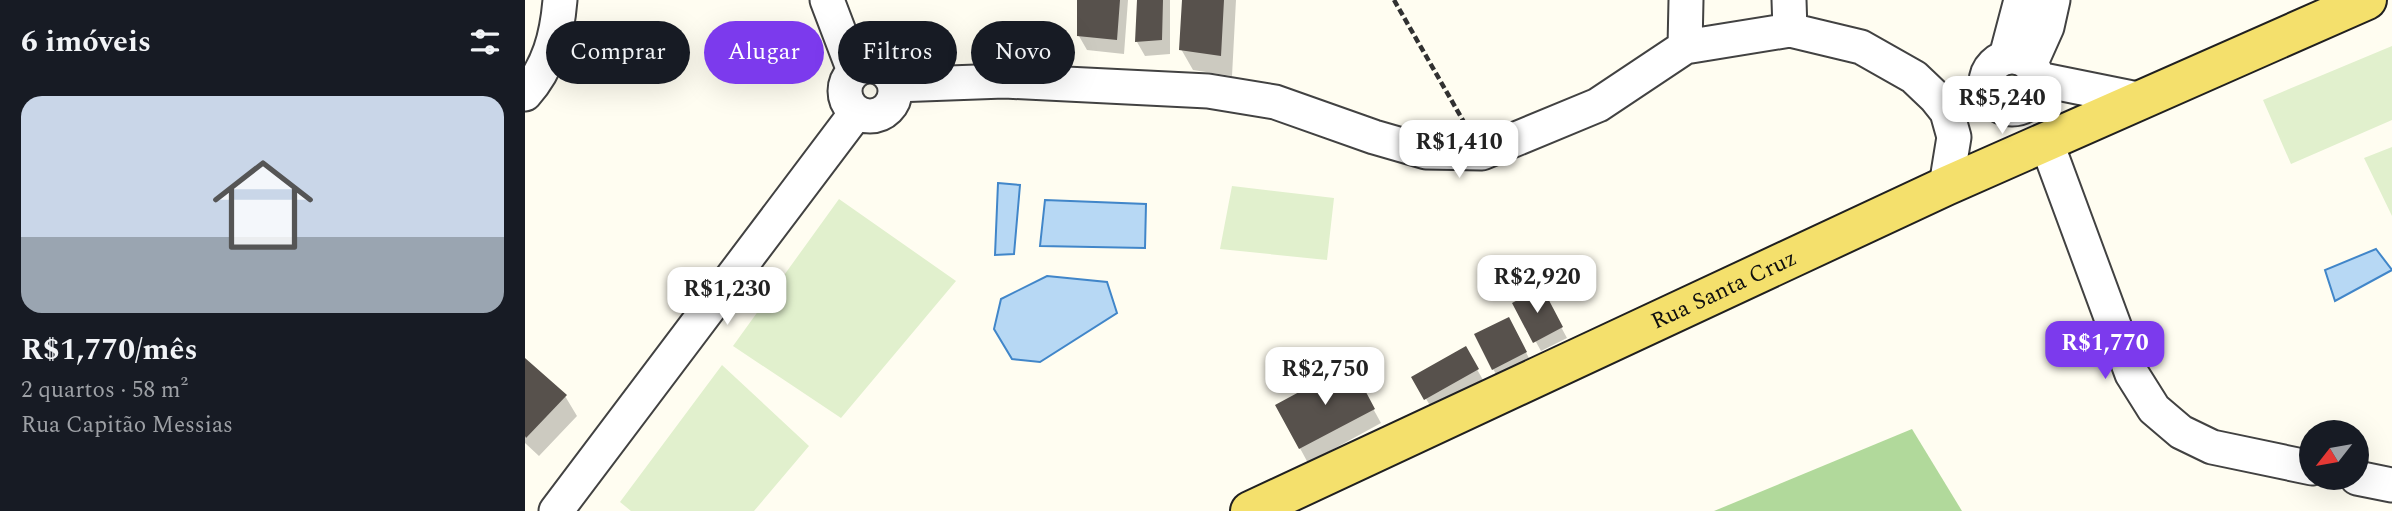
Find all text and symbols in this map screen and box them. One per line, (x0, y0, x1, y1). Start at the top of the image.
text: 6 imóveis (21, 19, 151, 65)
chip: Comprar (546, 21, 690, 84)
chip: Alugar (704, 21, 824, 84)
chip: Filtros (838, 21, 957, 84)
chip: Novo (971, 21, 1075, 84)
icon: filters (466, 23, 504, 61)
pin: R$5,240 (1937, 76, 2067, 136)
text: R$5,240 (1958, 81, 2046, 116)
pin: R$1,410 (1394, 120, 1524, 180)
text: R$1,410 (1415, 125, 1503, 160)
icon: home (200, 142, 326, 268)
street label: Rua Santa Cruz (1645, 241, 1803, 339)
pin: R$2,920 (1472, 256, 1602, 315)
text: R$2,920 (1493, 260, 1581, 295)
pin: R$1,230 (662, 268, 792, 327)
text: R$1,230 (683, 272, 771, 307)
pin: R$1,770 (2040, 322, 2170, 381)
text: R$1,770 (2061, 326, 2149, 361)
text: R$1,770/mês (21, 327, 198, 373)
pin: R$2,750 (1260, 348, 1390, 407)
text: R$2,750 (1281, 352, 1369, 387)
text: 2 quartos · 58 m² (21, 373, 188, 408)
text: Rua Capitão Messias (21, 408, 233, 443)
north arrow (2299, 420, 2369, 490)
map controls (2299, 420, 2369, 490)

